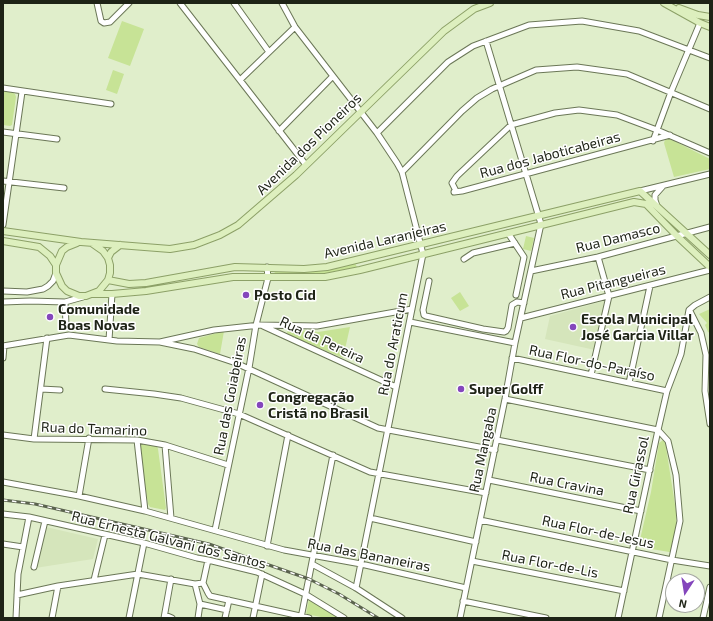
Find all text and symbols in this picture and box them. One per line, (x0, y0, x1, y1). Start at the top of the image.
street label: Avenida dos Pioneiros (253, 90, 365, 198)
street label: Rua dos Jaboticabeiras (478, 128, 622, 182)
street label: Avenida Laranjeiras (322, 218, 448, 262)
street label: Rua Damasco (574, 219, 662, 257)
street label: Rua Pitangueiras (559, 261, 667, 303)
place label: Posto Cid (254, 287, 316, 303)
marker: Posto Cid (241, 290, 251, 300)
street label: Rua do Araticum (375, 291, 411, 397)
place label: Comunidade Boas Novas (58, 301, 140, 334)
place label: Escola Municipal José Garcia Villar (581, 311, 694, 344)
marker: Comunidade Boas Novas (45, 312, 55, 322)
street label: Rua da Pereira (277, 313, 367, 367)
marker: Escola Municipal José Garcia Villar (568, 322, 578, 332)
street label: Rua das Goiabeiras (210, 335, 250, 457)
street label: Rua Flor-do-Paraíso (527, 341, 657, 385)
place label: Super Golff (469, 381, 543, 397)
marker: Super Golff (456, 384, 466, 394)
place label: Congregação Cristã no Brasil (268, 389, 369, 422)
marker: Congregação Cristã no Brasil (255, 400, 265, 410)
street label: Rua Mangaba (466, 406, 500, 494)
street label: Rua do Tamarino (41, 419, 147, 439)
street label: Rua Girassol (620, 434, 652, 516)
street label: Rua Cravina (528, 469, 606, 499)
street label: Rua Ernesta Galvani dos Santos (70, 508, 268, 572)
street label: Rua Flor-de-Jesus (540, 512, 656, 552)
street label: Rua das Bananeiras (306, 535, 432, 575)
street label: Rua Flor-de-Lis (500, 546, 600, 582)
north arrow (665, 573, 705, 613)
text: N (677, 597, 688, 611)

